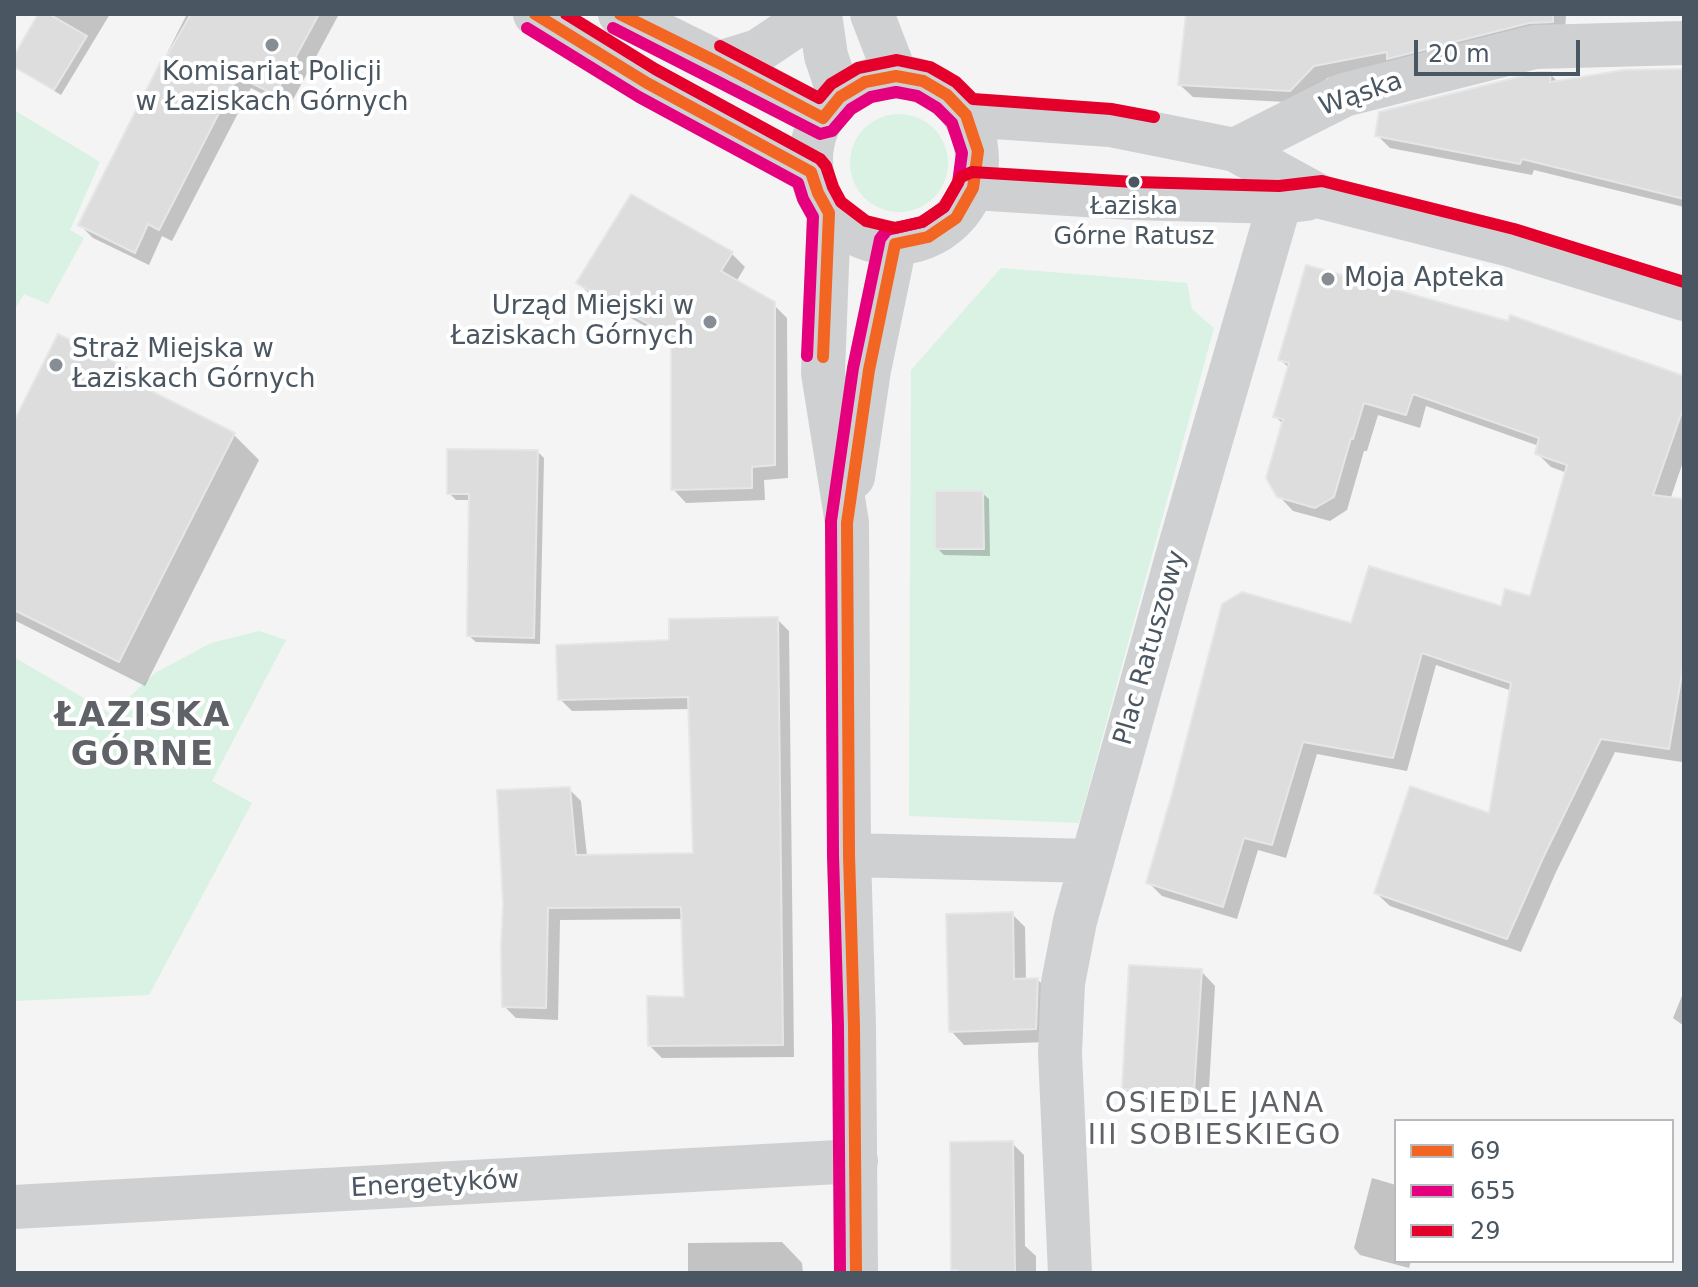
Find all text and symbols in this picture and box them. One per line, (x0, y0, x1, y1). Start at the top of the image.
scale bar (1418, 24, 1584, 74)
marker: Komisariat Policji w Łaziskach Górnych (263, 36, 281, 54)
text: 20 m (1428, 40, 1490, 68)
place label: Komisariat Policji w Łaziskach Górnych (136, 57, 408, 118)
street label: Wąska (1315, 66, 1407, 124)
marker: Łaziska Górne Ratusz (1126, 174, 1142, 190)
place label: Łaziska Górne Ratusz (1054, 194, 1214, 250)
place label: Moja Apteka (1344, 263, 1505, 295)
marker: Moja Apteka (1319, 270, 1337, 288)
place label: Urząd Miejski w Łaziskach Górnych (451, 291, 694, 352)
marker: Urząd Miejski w Łaziskach Górnych (701, 313, 719, 331)
place label: Straż Miejska w Łaziskach Górnych (72, 334, 315, 396)
marker: Straż Miejska w Łaziskach Górnych (47, 356, 65, 374)
street label: Plac Ratuszowy (1108, 547, 1194, 749)
district label: ŁAZISKA GÓRNE (55, 697, 231, 776)
district label: OSIEDLE JANA III SOBIESKIEGO (1088, 1088, 1342, 1154)
legend (1394, 1119, 1674, 1263)
text: 69 (1470, 1137, 1501, 1165)
street label: Energetyków (350, 1165, 520, 1205)
text: 655 (1470, 1177, 1516, 1205)
text: 29 (1470, 1217, 1501, 1245)

